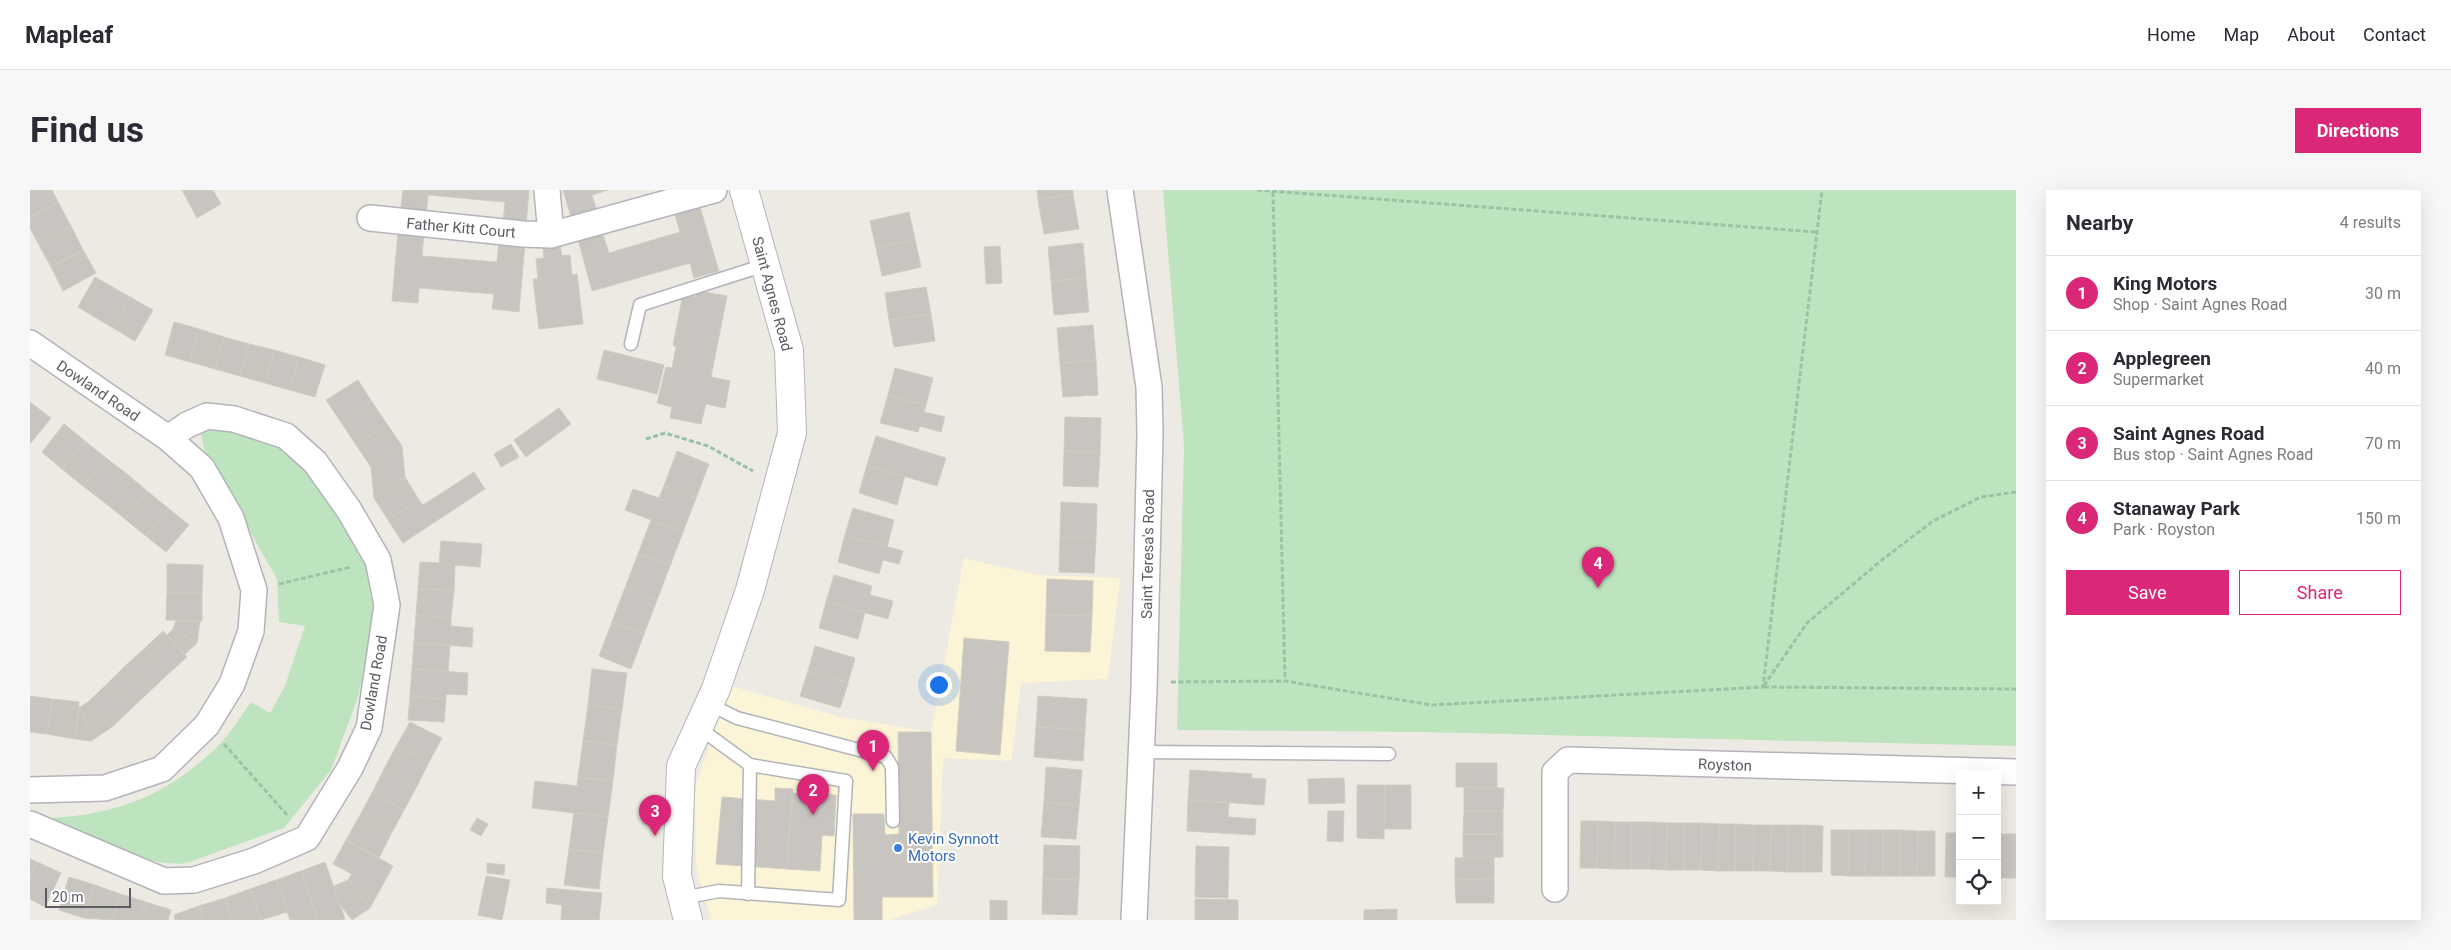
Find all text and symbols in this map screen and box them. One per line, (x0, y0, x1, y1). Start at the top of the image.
text: Mapleaf (25, 21, 113, 49)
text: Home (2147, 24, 2196, 45)
text: Map (2224, 24, 2259, 45)
text: About (2287, 24, 2335, 45)
text: Contact (2363, 24, 2426, 45)
button: Directions (2295, 108, 2421, 153)
text: Find us (30, 110, 144, 151)
text: Nearby (2066, 211, 2133, 235)
text: 4 results (2340, 213, 2401, 232)
street label: Father Kitt Court (406, 214, 516, 242)
street label: Saint Agnes Road (748, 235, 796, 353)
text: King Motors (2113, 272, 2217, 295)
text: 1 (2077, 284, 2087, 303)
text: 30 m (2365, 284, 2401, 303)
text: Shop · Saint Agnes Road (2113, 295, 2287, 314)
text: Applegreen (2113, 347, 2211, 370)
street label: Dowland Road (53, 357, 143, 425)
text: 2 (2077, 359, 2087, 378)
text: 40 m (2365, 359, 2401, 378)
text: Supermarket (2113, 370, 2204, 389)
text: Saint Agnes Road (2113, 422, 2264, 445)
text: 3 (2077, 434, 2087, 453)
text: 70 m (2365, 434, 2401, 453)
text: Bus stop · Saint Agnes Road (2113, 445, 2313, 464)
street label: Saint Teresa's Road (1138, 489, 1158, 619)
text: Stanaway Park (2113, 497, 2240, 520)
text: 4 (2077, 509, 2087, 528)
text: 150 m (2356, 509, 2401, 528)
text: Park · Royston (2113, 520, 2215, 539)
pin: 4 (1582, 547, 1614, 588)
button: Save (2066, 570, 2229, 615)
button: Share (2239, 570, 2401, 615)
street label: Dowland Road (357, 634, 391, 732)
your location (926, 672, 952, 698)
pin: 1 (857, 730, 889, 771)
street label: Royston (1698, 755, 1752, 775)
map controls (1956, 770, 2001, 905)
button: + (1956, 770, 2001, 815)
pin: 2 (797, 774, 829, 815)
pin: 3 (639, 795, 671, 836)
button: − (1956, 815, 2001, 860)
place label: Kevin Synnott Motors (908, 830, 999, 865)
marker: Kevin Synnott Motors (892, 842, 904, 854)
button: locate (1956, 860, 2001, 905)
scale bar (45, 885, 131, 908)
text: 20 m (52, 889, 84, 905)

